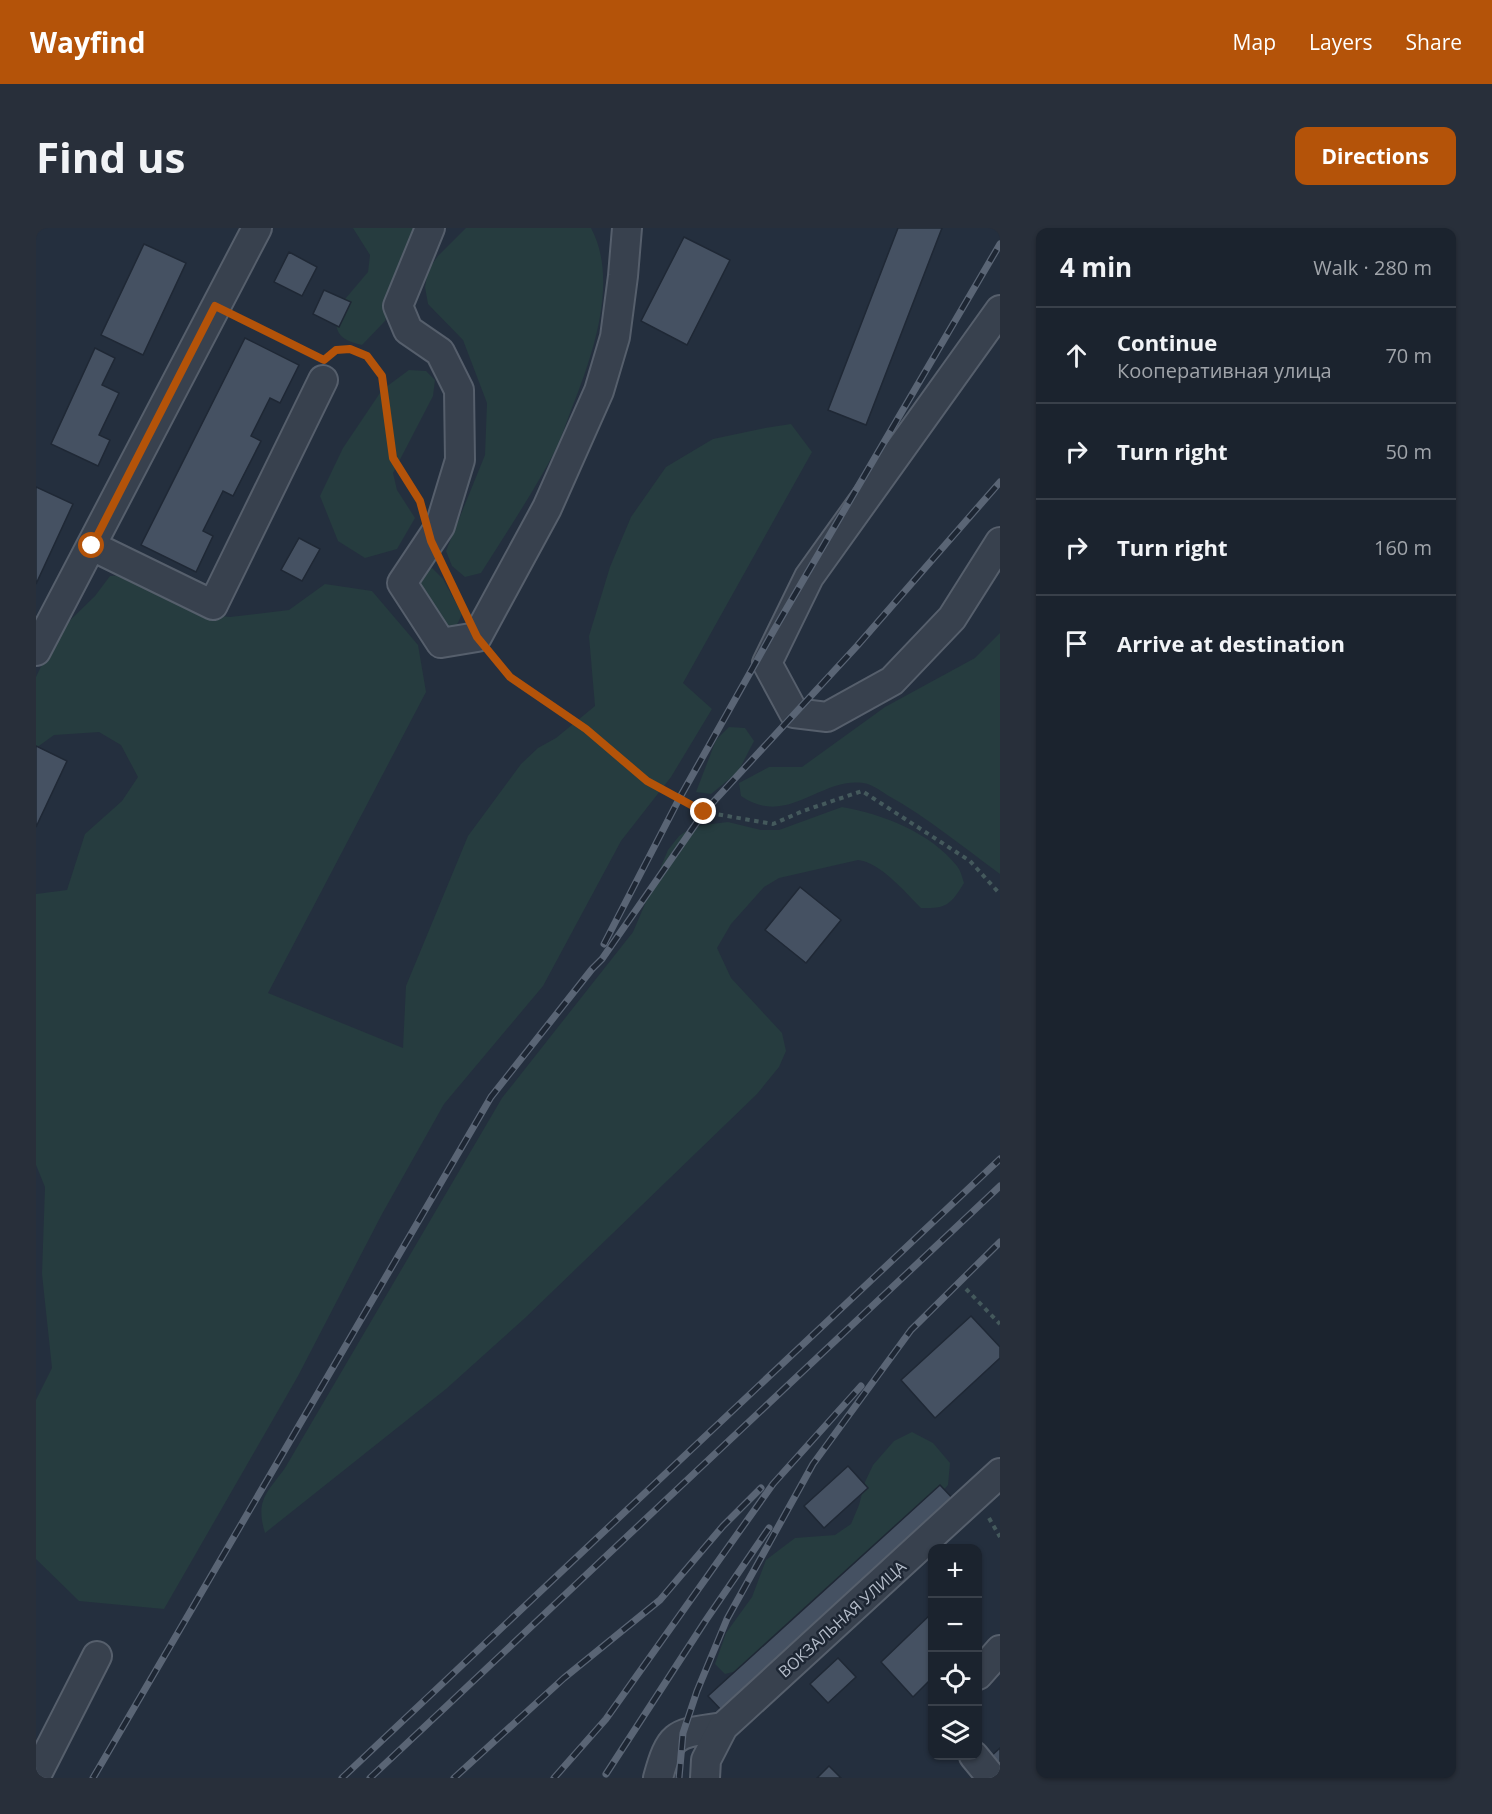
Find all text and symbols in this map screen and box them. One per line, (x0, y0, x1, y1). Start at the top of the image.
text: Wayfind (30, 23, 145, 61)
text: Map (1233, 28, 1276, 56)
text: Layers (1309, 28, 1373, 56)
text: Share (1406, 28, 1462, 56)
button: Directions (1295, 127, 1456, 185)
text: Find us (36, 128, 185, 185)
text: 4 min (1060, 249, 1132, 285)
text: Walk · 280 m (1313, 254, 1432, 281)
text: Continue (1117, 327, 1217, 357)
icon: ahead (1060, 339, 1093, 372)
text: 70 m (1385, 342, 1432, 369)
text: Кооперативная улица (1117, 357, 1332, 384)
icon: right (1060, 435, 1093, 468)
text: Turn right (1117, 436, 1228, 466)
text: 50 m (1385, 438, 1432, 465)
icon: right (1060, 531, 1093, 564)
route start (78, 532, 104, 558)
text: Turn right (1117, 532, 1228, 562)
text: 160 m (1374, 534, 1432, 561)
icon: arrive (1060, 627, 1093, 660)
text: Arrive at destination (1117, 628, 1345, 658)
route end (690, 798, 716, 824)
map controls (928, 1544, 982, 1760)
button: + (928, 1544, 982, 1598)
street label: ВОКЗАЛЬНАЯ УЛИЦА (773, 1555, 911, 1682)
button: − (928, 1598, 982, 1652)
button: locate (928, 1652, 982, 1706)
button: layers (928, 1706, 982, 1760)

